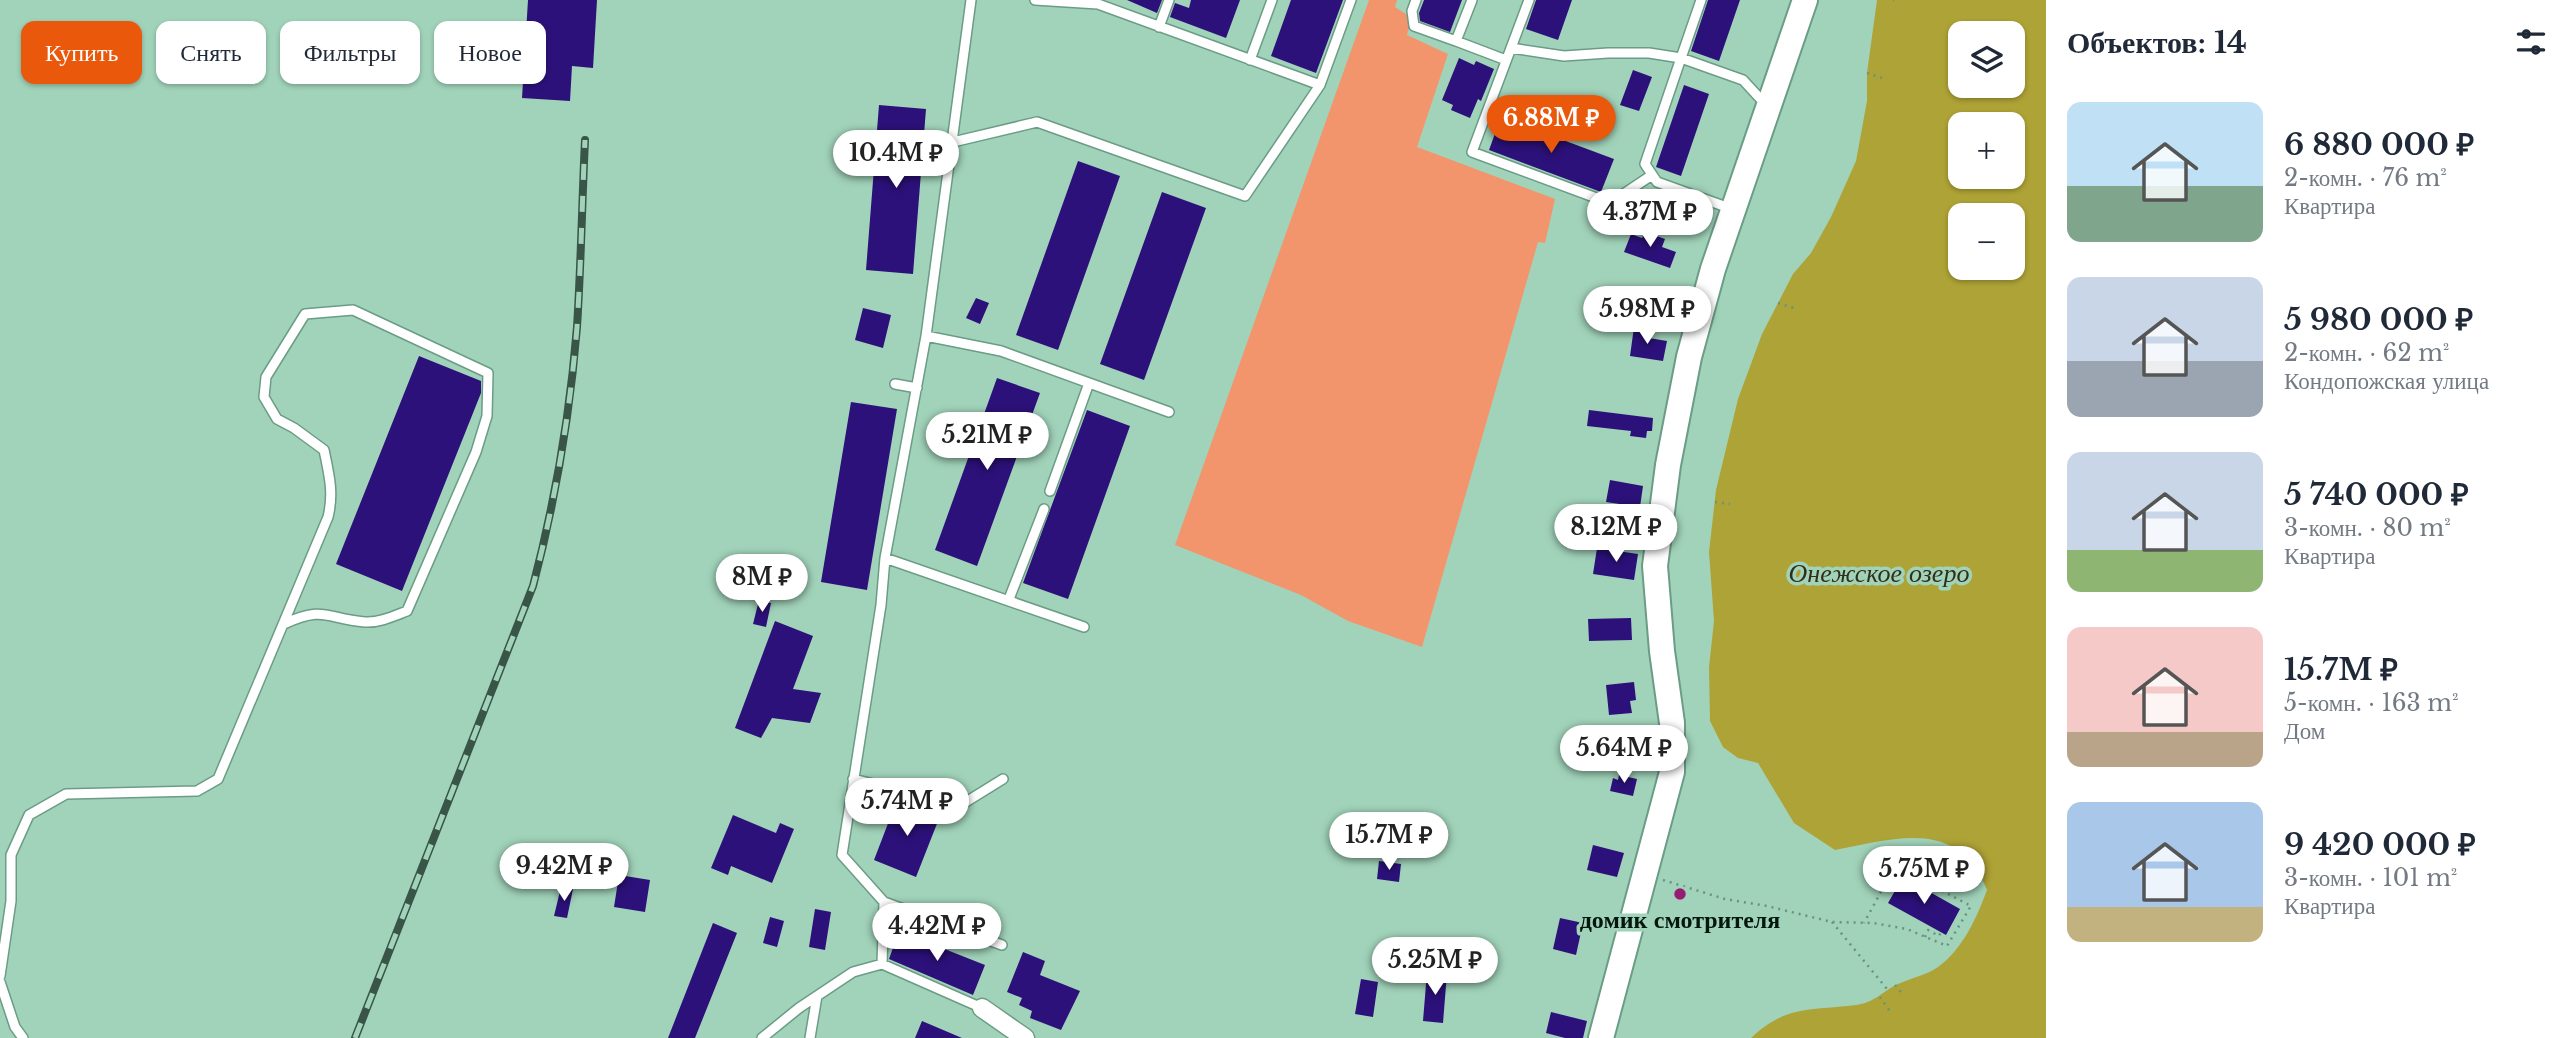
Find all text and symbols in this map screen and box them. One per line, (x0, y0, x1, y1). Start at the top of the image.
chip: Купить (21, 21, 142, 84)
chip: Снять (156, 21, 266, 84)
chip: Фильтры (280, 21, 420, 84)
chip: Новое (434, 21, 546, 84)
map controls (1948, 21, 2025, 280)
button: layers (1948, 21, 2025, 98)
icon: filters (2512, 23, 2550, 61)
text: Объектов: 14 (2067, 24, 2247, 61)
pin: 6.88M ₽ (1486, 96, 1616, 155)
text: 6.88M ₽ (1503, 104, 1599, 132)
button: + (1948, 112, 2025, 189)
text: 6 880 000 ₽ (2284, 126, 2474, 163)
pin: 10.4M ₽ (831, 130, 961, 190)
icon: home (2123, 130, 2207, 214)
text: 10.4M ₽ (849, 139, 943, 167)
text: 2-комн. · 76 m² (2284, 164, 2447, 192)
pin: 4.37M ₽ (1585, 190, 1715, 249)
text: Квартира (2284, 192, 2375, 220)
text: 4.37M ₽ (1603, 198, 1697, 226)
button: − (1948, 203, 2025, 280)
pin: 5.98M ₽ (1582, 286, 1712, 346)
text: 5.98M ₽ (1599, 295, 1695, 323)
text: 5 980 000 ₽ (2284, 301, 2473, 338)
icon: home (2123, 305, 2207, 389)
text: 2-комн. · 62 m² (2284, 339, 2449, 367)
text: Кондопожская улица (2284, 367, 2489, 395)
pin: 5.21M ₽ (922, 412, 1052, 472)
text: 5.21M ₽ (942, 421, 1032, 449)
text: 5 740 000 ₽ (2284, 476, 2469, 513)
icon: home (2123, 480, 2207, 564)
pin: 8.12M ₽ (1551, 504, 1681, 564)
text: 8.12M ₽ (1570, 513, 1662, 541)
text: 3-комн. · 80 m² (2284, 514, 2451, 542)
text: Квартира (2284, 542, 2375, 570)
pin: 8M ₽ (721, 554, 803, 614)
water label: Онежское озеро (1789, 557, 1969, 589)
text: 8M ₽ (732, 563, 792, 591)
text: 15.7M ₽ (2284, 651, 2398, 688)
icon: home (2123, 655, 2207, 739)
text: 5-комн. · 163 m² (2284, 689, 2459, 717)
text: Дом (2284, 717, 2325, 745)
pin: 5.64M ₽ (1559, 726, 1689, 785)
text: 5.64M ₽ (1576, 734, 1672, 762)
pin: 5.74M ₽ (842, 778, 972, 838)
text: 5.74M ₽ (861, 787, 953, 815)
pin: 15.7M ₽ (1324, 812, 1454, 872)
text: 15.7M ₽ (1345, 821, 1433, 849)
text: 9 420 000 ₽ (2284, 826, 2476, 863)
icon: home (2123, 830, 2207, 914)
pin: 9.42M ₽ (499, 844, 629, 903)
pin: 5.75M ₽ (1859, 846, 1989, 906)
text: 9.42M ₽ (516, 852, 612, 880)
text: 5.75M ₽ (1879, 855, 1969, 883)
text: 3-комн. · 101 m² (2284, 864, 2457, 892)
marker: домик смотрителя (1672, 886, 1688, 902)
text: Квартира (2284, 892, 2375, 920)
pin: 4.42M ₽ (872, 904, 1002, 963)
place label: домик смотрителя (1580, 905, 1780, 934)
text: 4.42M ₽ (888, 912, 986, 940)
pin: 5.25M ₽ (1370, 937, 1500, 997)
text: 5.25M ₽ (1388, 946, 1482, 974)

